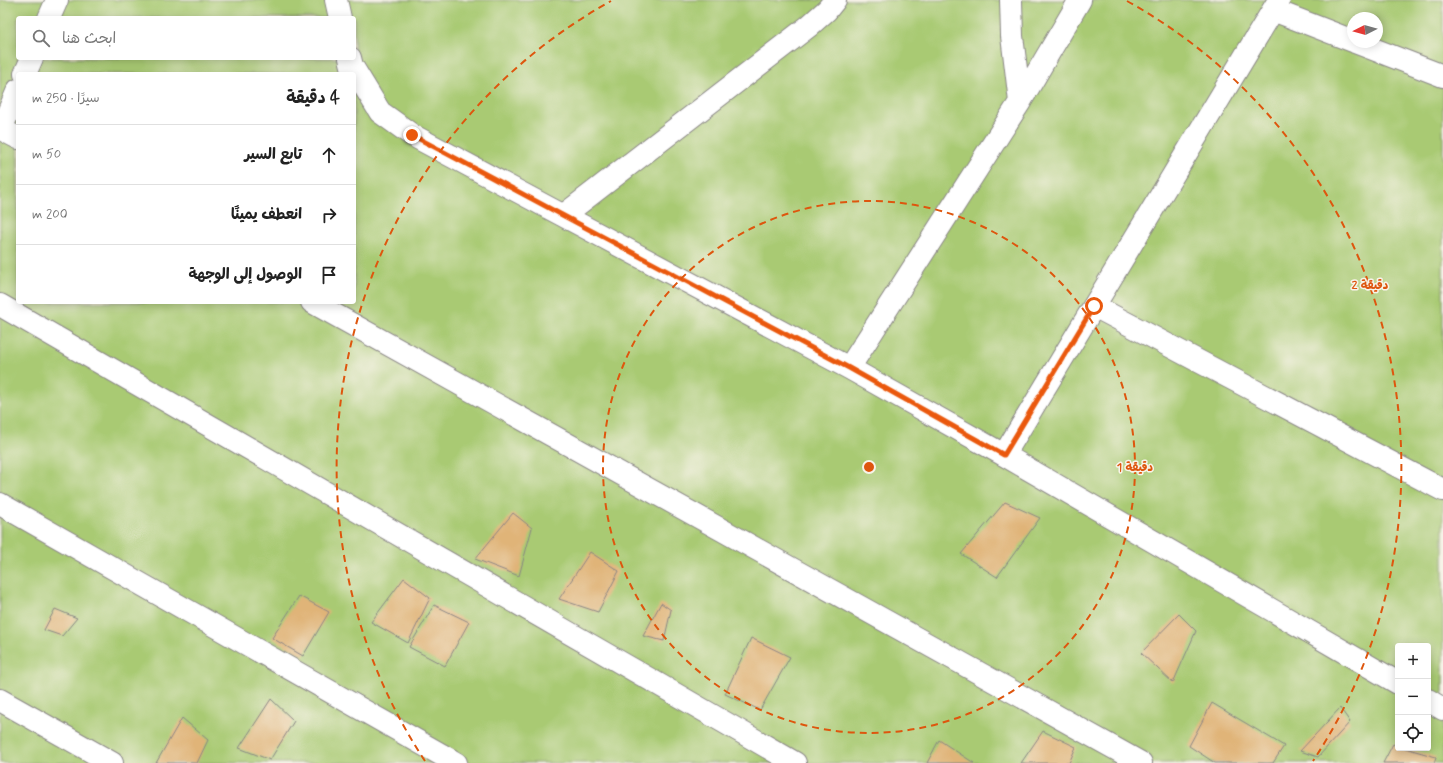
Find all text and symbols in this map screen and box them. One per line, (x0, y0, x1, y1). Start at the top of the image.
north arrow (1347, 12, 1383, 48)
search box (16, 16, 356, 60)
icon: search (30, 27, 52, 49)
text: ابحث هنا (62, 29, 116, 49)
text: 4 دقيقة (286, 87, 340, 109)
text: سيرًا · 250 m (32, 90, 100, 107)
route end (403, 126, 421, 144)
icon: ahead (318, 144, 340, 166)
text: تابع السير (244, 145, 302, 165)
text: 50 m (32, 146, 61, 163)
icon: right (318, 204, 340, 226)
text: انعطف يمينًا (231, 205, 302, 225)
text: 200 m (32, 206, 68, 223)
icon: arrive (318, 264, 340, 286)
text: الوصول إلى الوجهة (188, 265, 302, 285)
text: 2 دقيقة (1352, 278, 1389, 294)
route start (1085, 297, 1103, 315)
centre of rings (862, 460, 876, 474)
text: 1 دقيقة (1117, 460, 1154, 476)
map controls (1395, 643, 1431, 751)
button: + (1395, 643, 1431, 679)
button: − (1395, 679, 1431, 715)
button: locate (1395, 715, 1431, 751)

